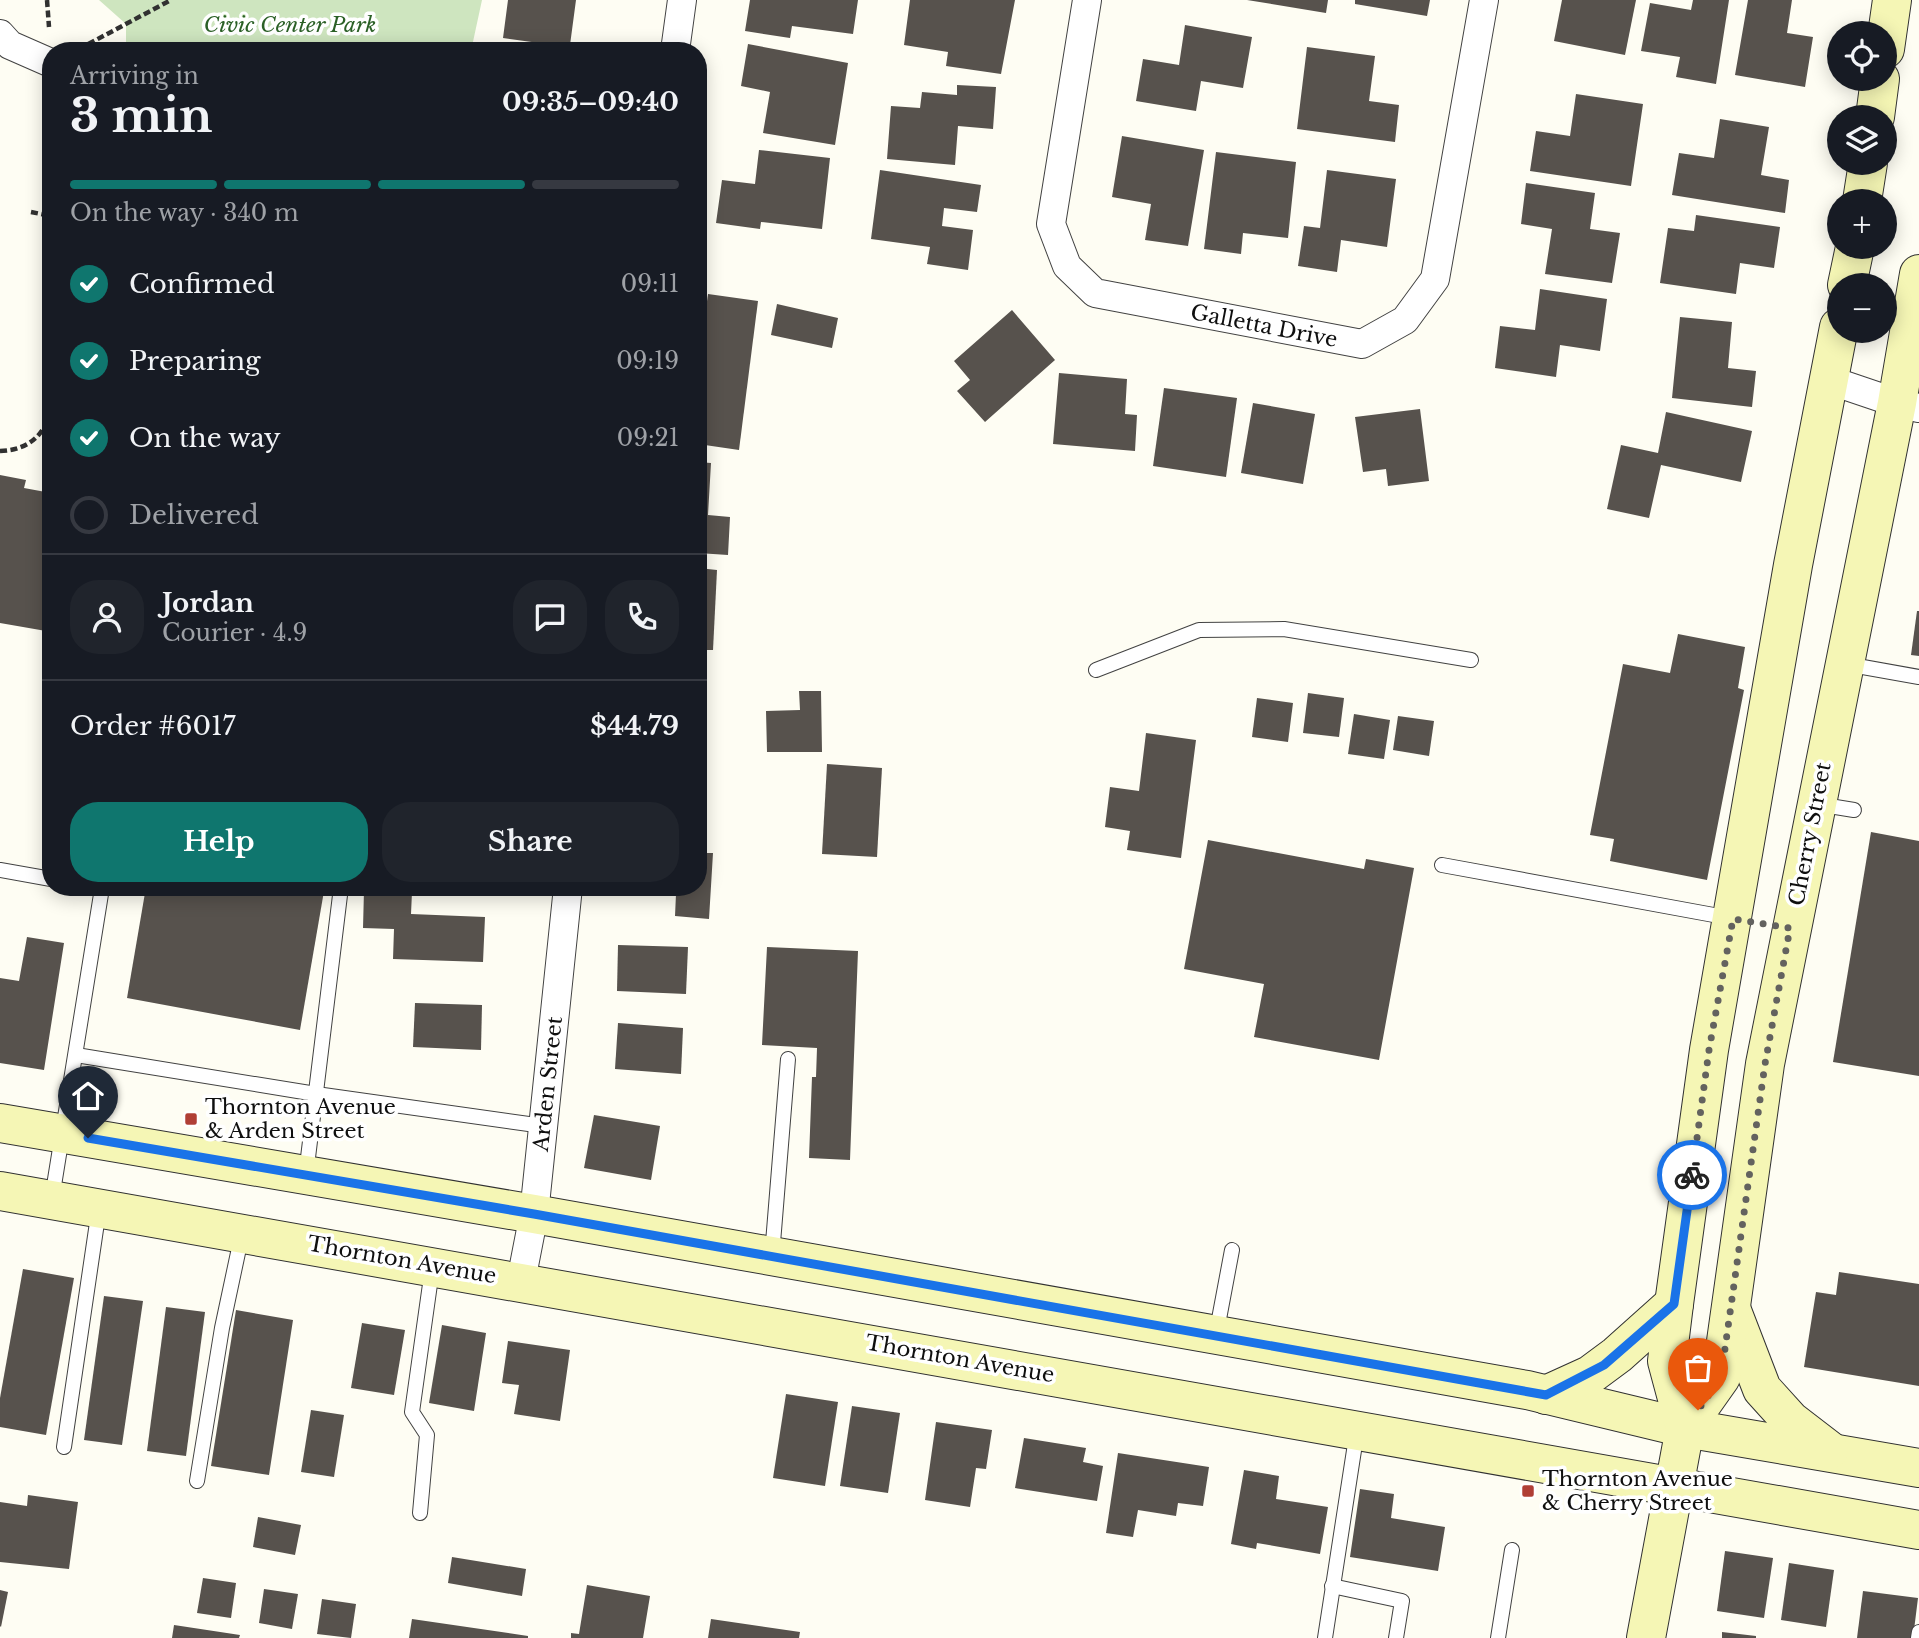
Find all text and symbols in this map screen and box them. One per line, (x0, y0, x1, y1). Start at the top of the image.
park label: Civic Center Park (204, 12, 376, 38)
map controls (1827, 21, 1897, 343)
button: locate (1827, 21, 1897, 91)
text: Arriving in (70, 62, 199, 90)
text: 09:35–09:40 (502, 86, 679, 118)
text: 3 min (70, 87, 212, 144)
button: layers (1827, 105, 1897, 175)
button: + (1827, 189, 1897, 259)
text: On the way · 340 m (70, 199, 299, 227)
icon: check (70, 265, 108, 303)
text: Confirmed (129, 268, 274, 300)
text: 09:11 (621, 270, 679, 298)
button: − (1827, 273, 1897, 343)
street label: Galletta Drive (1188, 299, 1340, 353)
icon: check (70, 342, 108, 380)
text: Preparing (129, 345, 261, 377)
text: 09:19 (616, 347, 679, 375)
icon: check (70, 419, 108, 457)
text: On the way (129, 422, 281, 454)
text: 09:21 (617, 424, 679, 452)
text: Delivered (129, 499, 259, 531)
button: person (70, 580, 144, 654)
button: chat (513, 580, 587, 654)
button: phone (605, 580, 679, 654)
text: Jordan (162, 587, 254, 619)
text: Courier · 4.9 (162, 619, 307, 647)
text: Order #6017 (70, 710, 236, 742)
text: $44.79 (590, 710, 679, 742)
street label: Cherry Street (1783, 760, 1837, 908)
button: Help (70, 802, 368, 882)
button: Share (382, 802, 679, 882)
street label: Arden Street (528, 1015, 568, 1154)
pin (58, 1066, 118, 1138)
icon: home (69, 1077, 107, 1115)
place label: Thornton Avenue & Arden Street (205, 1094, 396, 1144)
marker: Thornton Avenue & Arden Street (183, 1111, 199, 1127)
courier (1657, 1140, 1727, 1210)
icon: bike (1673, 1156, 1711, 1194)
street label: Thornton Avenue (306, 1231, 498, 1289)
street label: Thornton Avenue (864, 1330, 1056, 1388)
pin (1668, 1338, 1728, 1410)
icon: bag (1679, 1349, 1717, 1387)
place label: Thornton Avenue & Cherry Street (1542, 1466, 1733, 1516)
marker: Thornton Avenue & Cherry Street (1520, 1483, 1536, 1499)

